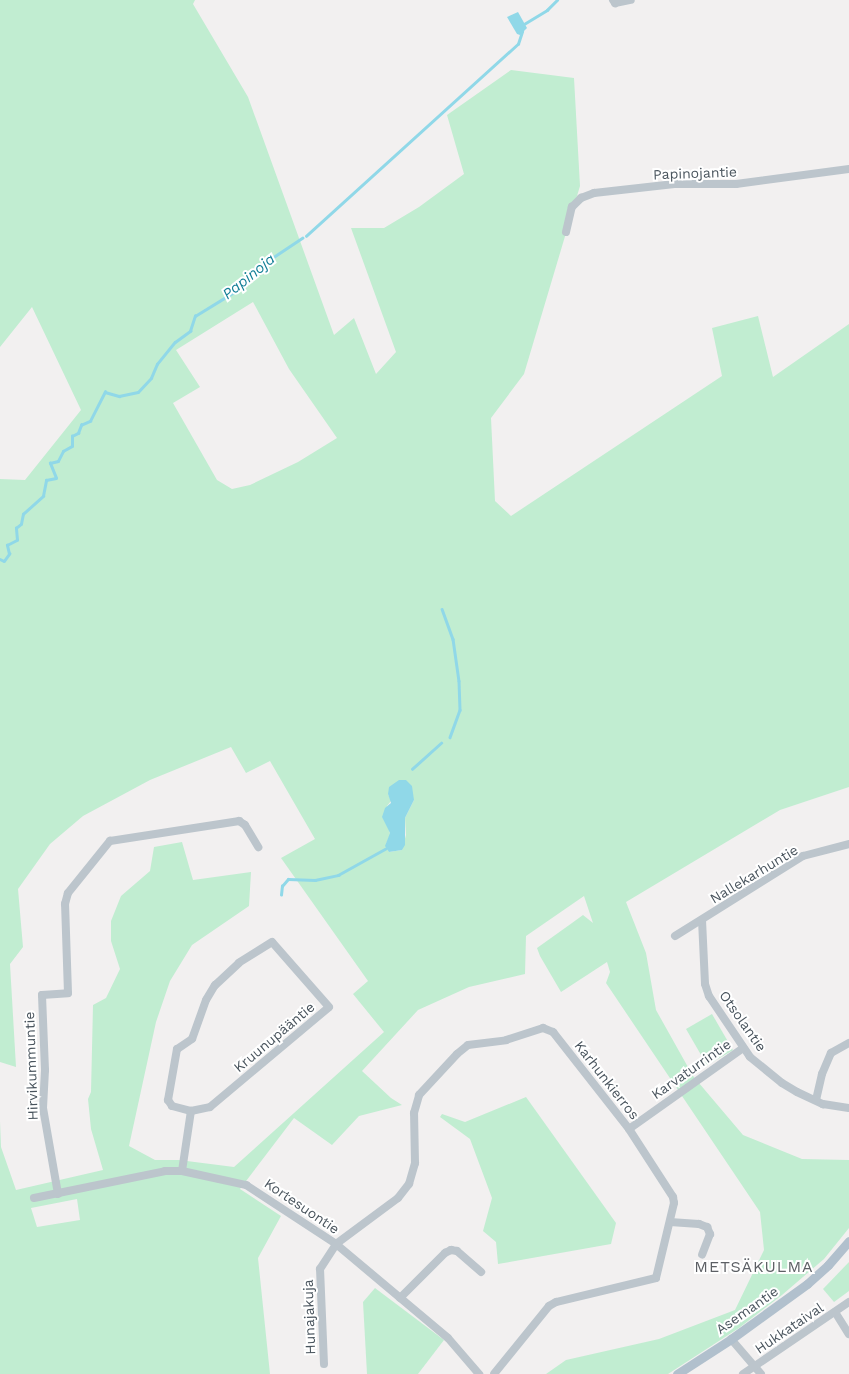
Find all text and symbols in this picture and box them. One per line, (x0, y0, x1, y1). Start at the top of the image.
street label: Papinojantie (653, 163, 737, 183)
water label: Papinoja (219, 250, 279, 304)
street label: Nallekarhuntie (707, 841, 801, 907)
street label: Otsolantie (716, 987, 770, 1055)
street label: Kruunupääntie (230, 998, 318, 1076)
street label: Hirvikummuntie (21, 1011, 41, 1121)
street label: Karvaturrintie (648, 1035, 734, 1103)
street label: Karhunkierros (571, 1037, 643, 1123)
street label: Kortesuontie (261, 1175, 343, 1237)
district label: METSÄKULMA (693, 1257, 815, 1277)
street label: Hunajakuja (299, 1279, 319, 1355)
street label: Asemantie (713, 1282, 781, 1338)
street label: Hukkataival (752, 1299, 826, 1357)

